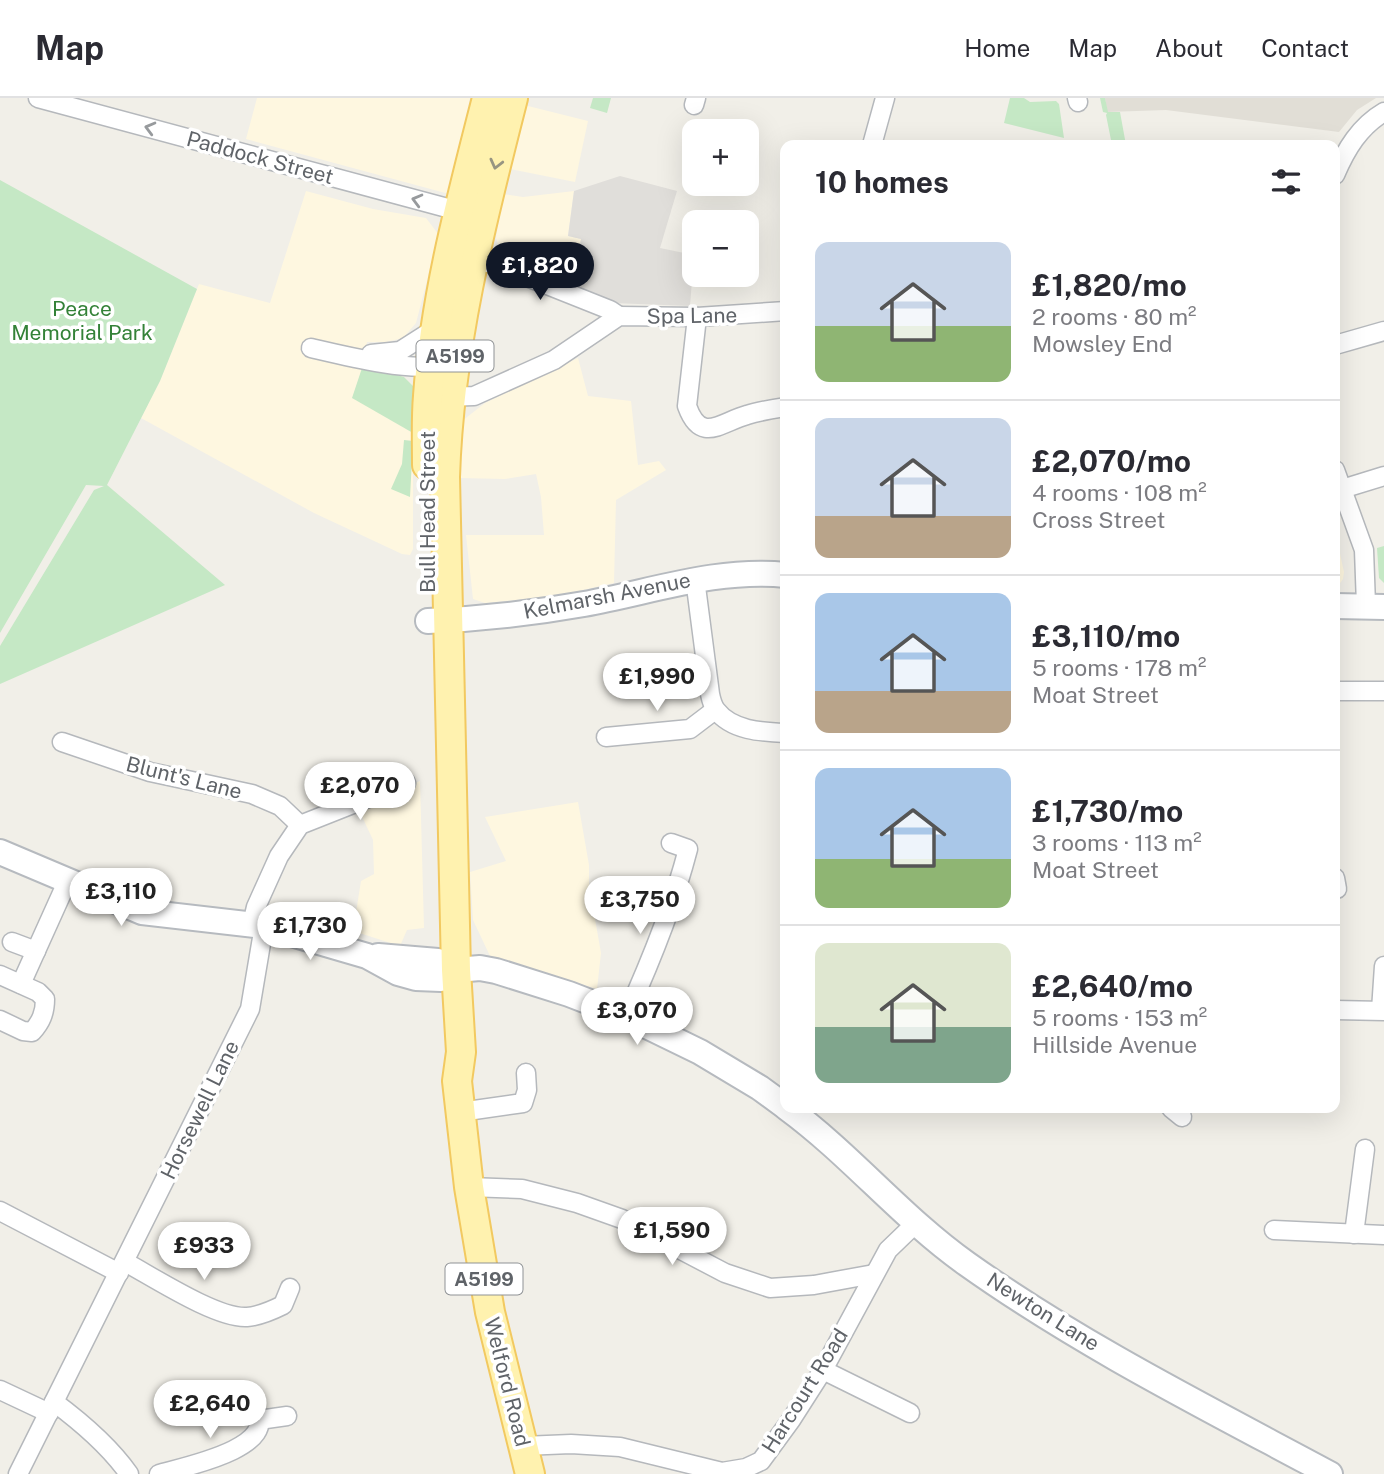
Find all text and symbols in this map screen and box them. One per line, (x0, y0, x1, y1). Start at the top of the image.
text: Map (35, 29, 104, 67)
text: Home (964, 34, 1030, 62)
text: Map (1068, 34, 1117, 62)
text: About (1155, 34, 1223, 62)
text: Contact (1261, 34, 1349, 62)
map controls (682, 119, 759, 287)
button: + (682, 119, 759, 196)
one-way arrow (144, 122, 156, 136)
street label: Paddock Street (184, 126, 336, 189)
one-way arrow (490, 158, 504, 170)
icon: filters (1267, 163, 1305, 201)
text: 10 homes (815, 164, 949, 200)
one-way arrow (411, 193, 423, 208)
button: − (682, 210, 759, 287)
pin: £1,820 (483, 242, 597, 302)
text: £1,820 (502, 251, 578, 278)
text: £1,820/mo (1032, 267, 1187, 303)
icon: home (871, 270, 955, 354)
park label: Peace Memorial Park (11, 296, 153, 345)
street label: Spa Lane (646, 302, 737, 329)
text: 2 rooms · 80 m² (1032, 303, 1197, 330)
text: Mowsley End (1032, 330, 1172, 357)
road number: A5199 (416, 340, 494, 372)
street label: Bull Head Street (415, 431, 440, 593)
text: £2,070/mo (1032, 443, 1191, 479)
icon: home (871, 446, 955, 530)
text: 4 rooms · 108 m² (1032, 479, 1207, 506)
text: Cross Street (1032, 506, 1166, 533)
street label: Kelmarsh Avenue (521, 567, 693, 624)
text: £3,110/mo (1032, 618, 1180, 654)
icon: home (871, 621, 955, 705)
pin: £1,990 (600, 654, 714, 713)
text: 5 rooms · 178 m² (1032, 654, 1206, 681)
text: £1,990 (619, 662, 695, 689)
text: Moat Street (1032, 681, 1159, 708)
street label: Blunt's Lane (124, 751, 245, 804)
pin: £2,070 (303, 762, 417, 822)
text: £2,070 (320, 771, 400, 798)
text: £1,730/mo (1032, 793, 1183, 829)
icon: home (871, 796, 955, 880)
text: 3 rooms · 113 m² (1032, 829, 1202, 856)
text: Moat Street (1032, 856, 1159, 883)
pin: £3,110 (64, 868, 178, 928)
pin: £3,750 (583, 876, 697, 936)
text: £3,110 (85, 877, 157, 904)
text: £3,750 (600, 885, 680, 912)
pin: £1,730 (253, 902, 367, 962)
text: £1,730 (273, 911, 347, 938)
text: £2,640/mo (1032, 968, 1193, 1004)
icon: home (871, 971, 955, 1055)
pin: £3,070 (580, 988, 694, 1047)
text: £3,070 (597, 996, 677, 1023)
text: 5 rooms · 153 m² (1032, 1004, 1207, 1031)
text: Hillside Avenue (1032, 1031, 1197, 1058)
street label: Horsewell Lane (155, 1036, 244, 1183)
pin: £1,590 (615, 1208, 729, 1267)
text: £1,590 (634, 1216, 710, 1243)
pin: £933 (163, 1222, 245, 1282)
text: £933 (174, 1231, 234, 1258)
road number: A5199 (446, 1264, 522, 1294)
street label: Newton Lane (982, 1267, 1104, 1356)
street label: Welford Road (479, 1315, 536, 1449)
street label: Harcourt Road (756, 1324, 853, 1458)
pin: £2,640 (153, 1380, 267, 1440)
text: £2,640 (170, 1389, 250, 1416)

